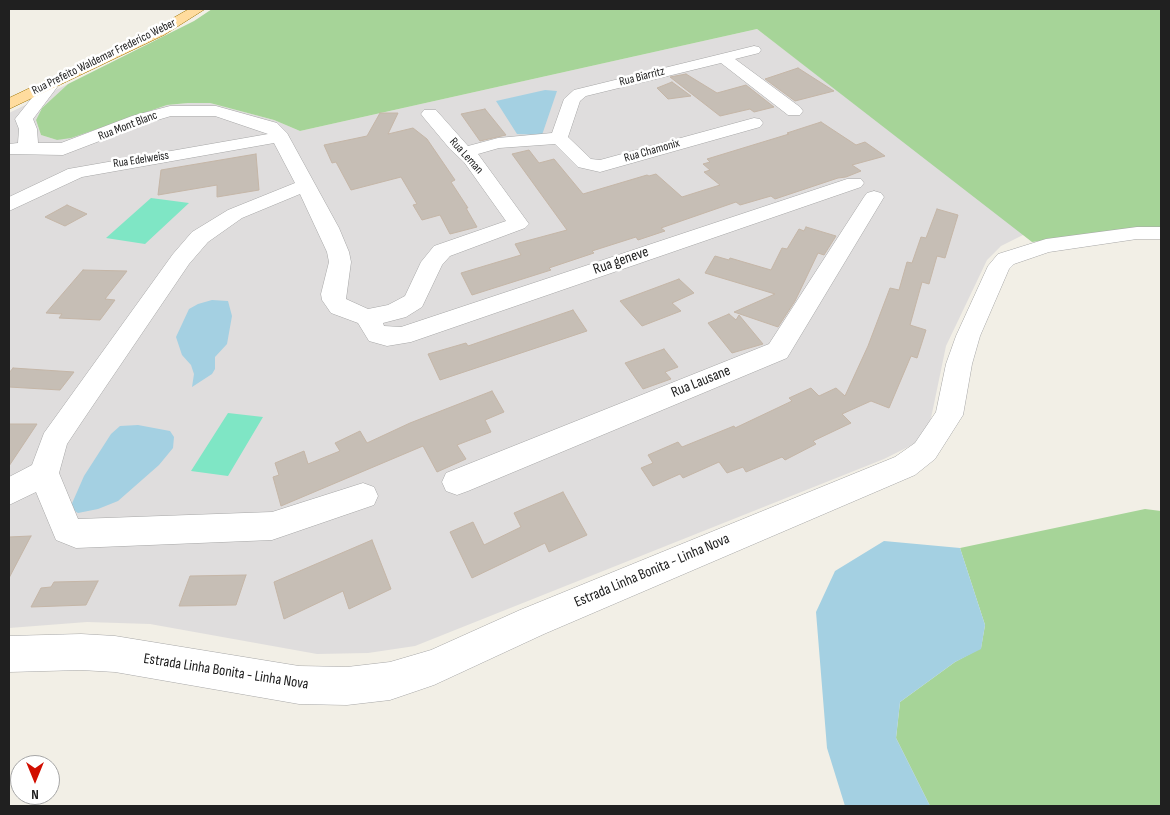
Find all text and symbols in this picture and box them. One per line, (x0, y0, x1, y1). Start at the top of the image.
street label: Rua Prefeito Waldemar Frederico Weber (30, 16, 178, 98)
street label: Rua Biarritz (618, 64, 666, 90)
street label: Rua Mont Blanc (96, 108, 160, 144)
street label: Rua Leman (446, 135, 486, 177)
street label: Rua Chamonix (623, 136, 681, 166)
street label: Rua Edelweiss (112, 148, 170, 172)
street label: Rua geneve (591, 243, 651, 279)
street label: Rua Lausane (669, 362, 733, 402)
street label: Estrada Linha Bonita - Linha Nova (572, 530, 732, 612)
street label: Estrada Linha Bonita - Linha Nova (142, 650, 310, 694)
north arrow (10, 755, 60, 805)
text: N (31, 786, 39, 803)

